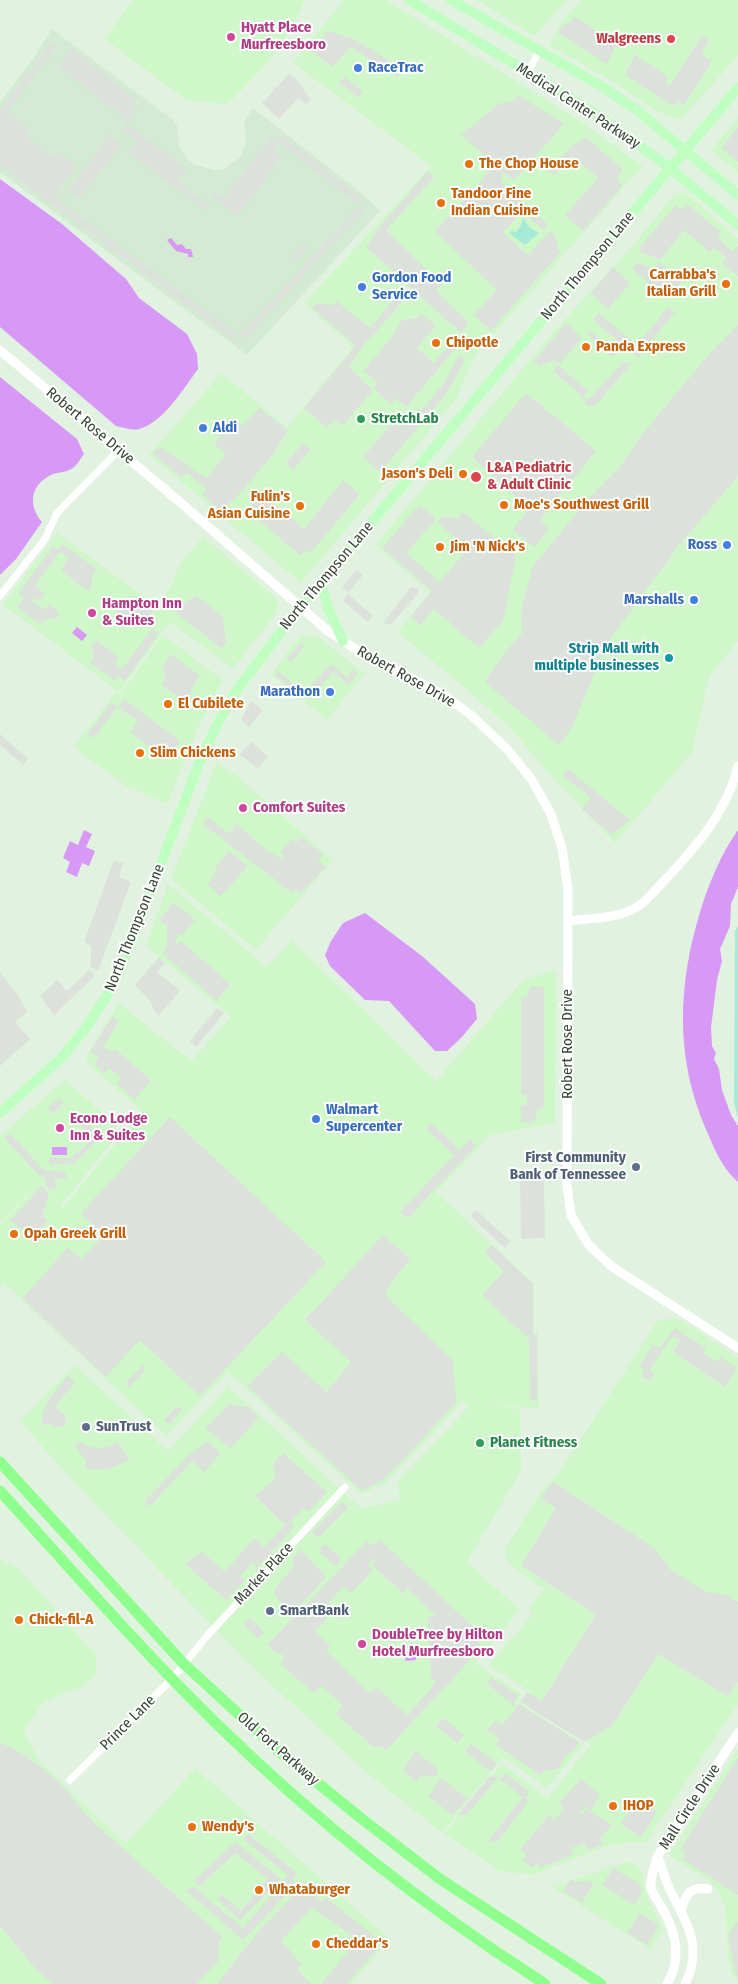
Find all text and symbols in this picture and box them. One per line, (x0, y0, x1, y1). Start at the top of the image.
place label: Hyatt Place Murfreesboro (241, 19, 326, 54)
place label: Walgreens (596, 30, 661, 48)
marker: Hyatt Place Murfreesboro (225, 31, 237, 43)
marker: Walgreens (665, 33, 677, 45)
place label: RaceTrac (368, 59, 424, 77)
street label: Medical Center Parkway (513, 59, 643, 153)
marker: RaceTrac (352, 62, 364, 74)
place label: The Chop House (479, 155, 579, 173)
marker: The Chop House (463, 158, 475, 170)
place label: Tandoor Fine Indian Cuisine (451, 185, 539, 220)
marker: Tandoor Fine Indian Cuisine (435, 197, 447, 209)
street label: North Thompson Lane (537, 208, 639, 324)
place label: Carrabba's Italian Grill (647, 266, 716, 301)
place label: Gordon Food Service (372, 269, 451, 304)
marker: Carrabba's Italian Grill (720, 278, 732, 290)
marker: Gordon Food Service (356, 281, 368, 293)
place label: Chipotle (446, 334, 498, 352)
marker: Chipotle (430, 337, 442, 349)
place label: Panda Express (596, 338, 686, 356)
marker: Panda Express (580, 341, 592, 353)
street label: Robert Rose Drive (42, 384, 138, 468)
place label: StretchLab (371, 410, 439, 428)
marker: StretchLab (355, 413, 367, 425)
place label: Aldi (213, 419, 237, 437)
marker: Aldi (197, 422, 209, 434)
place label: L&A Pediatric & Adult Clinic (487, 459, 571, 494)
place label: Jason's Deli (382, 465, 453, 483)
marker: Jason's Deli (457, 468, 469, 480)
marker: L&A Pediatric & Adult Clinic (469, 470, 483, 484)
place label: Fulin's Asian Cuisine (208, 488, 290, 523)
place label: Moe's Southwest Grill (514, 496, 649, 514)
marker: Moe's Southwest Grill (498, 499, 510, 511)
marker: Fulin's Asian Cuisine (294, 500, 306, 512)
street label: North Thompson Lane (276, 518, 378, 634)
place label: Ross (688, 536, 717, 554)
place label: Jim 'N Nick's (450, 538, 525, 556)
marker: Ross (721, 539, 733, 551)
marker: Jim 'N Nick's (434, 541, 446, 553)
place label: Marshalls (624, 591, 684, 609)
marker: Marshalls (688, 594, 700, 606)
place label: Hampton Inn & Suites (102, 595, 182, 630)
marker: Hampton Inn & Suites (86, 607, 98, 619)
place label: Strip Mall with multiple businesses (535, 640, 659, 675)
street label: Robert Rose Drive (354, 643, 458, 711)
marker: Strip Mall with multiple businesses (663, 652, 675, 664)
place label: Marathon (260, 683, 320, 701)
marker: Marathon (324, 686, 336, 698)
place label: El Cubilete (178, 695, 244, 713)
marker: El Cubilete (162, 698, 174, 710)
place label: Slim Chickens (150, 744, 236, 762)
marker: Slim Chickens (134, 747, 146, 759)
place label: Comfort Suites (253, 799, 345, 817)
marker: Comfort Suites (237, 802, 249, 814)
street label: North Thompson Lane (101, 862, 169, 994)
street label: Robert Rose Drive (559, 989, 577, 1099)
place label: Walmart Supercenter (326, 1101, 402, 1136)
place label: Econo Lodge Inn & Suites (70, 1110, 148, 1145)
marker: Walmart Supercenter (310, 1113, 322, 1125)
marker: Econo Lodge Inn & Suites (54, 1122, 66, 1134)
place label: First Community Bank of Tennessee (510, 1149, 626, 1184)
marker: First Community Bank of Tennessee (630, 1161, 642, 1173)
place label: Opah Greek Grill (24, 1225, 126, 1243)
marker: Opah Greek Grill (8, 1228, 20, 1240)
place label: SunTrust (96, 1418, 151, 1436)
marker: SunTrust (80, 1421, 92, 1433)
place label: Planet Fitness (490, 1434, 577, 1452)
marker: Planet Fitness (474, 1437, 486, 1449)
street label: Market Place (231, 1539, 297, 1609)
place label: SmartBank (280, 1602, 349, 1620)
marker: SmartBank (264, 1605, 276, 1617)
place label: Chick-fil-A (29, 1611, 93, 1629)
marker: Chick-fil-A (13, 1614, 25, 1626)
place label: DoubleTree by Hilton Hotel Murfreesboro (372, 1626, 503, 1661)
marker: DoubleTree by Hilton Hotel Murfreesboro (356, 1638, 368, 1650)
street label: Prince Lane (97, 1692, 159, 1754)
street label: Old Fort Parkway (233, 1709, 323, 1789)
street label: Mall Circle Drive (656, 1761, 724, 1853)
place label: IHOP (623, 1797, 654, 1815)
marker: IHOP (607, 1800, 619, 1812)
place label: Wendy's (202, 1818, 254, 1836)
marker: Wendy's (186, 1821, 198, 1833)
place label: Whataburger (269, 1881, 350, 1899)
marker: Whataburger (253, 1884, 265, 1896)
place label: Cheddar's (326, 1935, 388, 1953)
marker: Cheddar's (310, 1938, 322, 1950)

